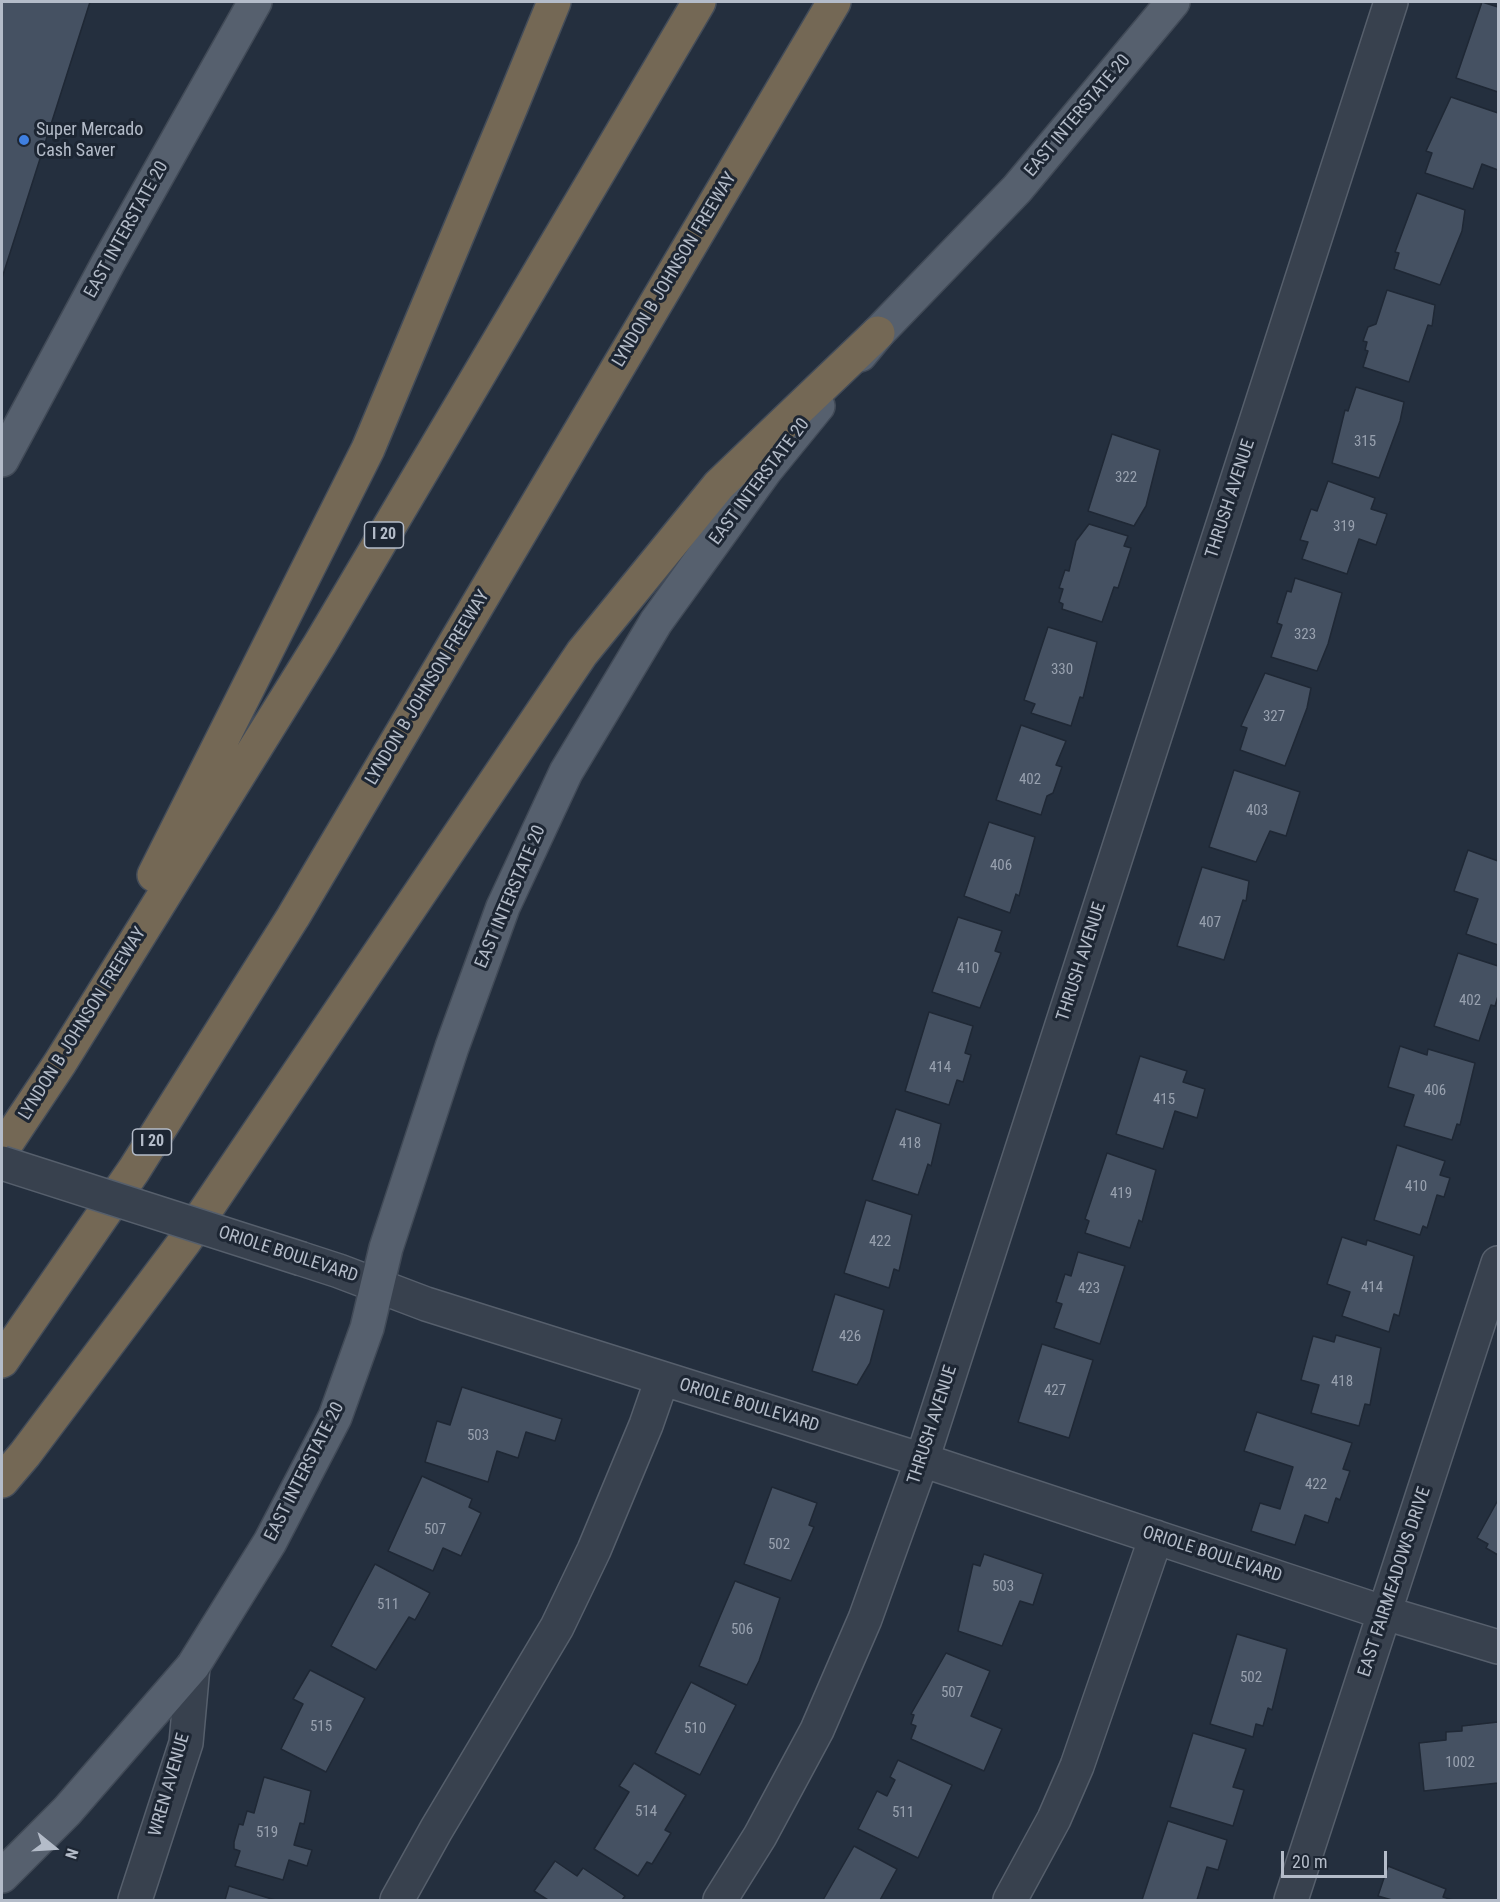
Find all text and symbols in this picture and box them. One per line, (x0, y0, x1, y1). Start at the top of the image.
street label: EAST INTERSTATE 20 (1021, 50, 1135, 182)
place label: Super Mercado Cash Saver (36, 119, 143, 162)
marker: Super Mercado Cash Saver (17, 133, 31, 147)
street label: EAST INTERSTATE 20 (80, 158, 174, 302)
street label: LYNDON B JOHNSON FREEWAY (608, 169, 742, 371)
street label: EAST INTERSTATE 20 (705, 414, 815, 550)
house number: 315 (1354, 433, 1376, 451)
street label: THRUSH AVENUE (1202, 437, 1260, 561)
house number: 322 (1115, 469, 1137, 487)
house number: 319 (1333, 518, 1355, 536)
road number: I 20 (364, 522, 404, 548)
street label: LYNDON B JOHNSON FREEWAY (361, 587, 495, 789)
house number: 323 (1294, 626, 1316, 644)
house number: 330 (1051, 661, 1073, 679)
house number: 327 (1263, 708, 1285, 726)
house number: 402 (1019, 771, 1041, 789)
house number: 403 (1246, 802, 1268, 820)
street label: EAST INTERSTATE 20 (471, 822, 551, 972)
house number: 406 (990, 857, 1012, 875)
street label: THRUSH AVENUE (1053, 900, 1111, 1024)
house number: 407 (1199, 914, 1221, 932)
street label: LYNDON B JOHNSON FREEWAY (15, 924, 151, 1124)
house number: 410 (957, 960, 979, 978)
house number: 402 (1459, 992, 1481, 1010)
house number: 414 (929, 1059, 951, 1077)
house number: 406 (1424, 1082, 1446, 1100)
house number: 415 (1153, 1091, 1175, 1109)
road number: I 20 (132, 1129, 172, 1155)
house number: 418 (899, 1135, 921, 1153)
house number: 410 (1405, 1178, 1427, 1196)
house number: 419 (1110, 1185, 1132, 1203)
street label: ORIOLE BOULEVARD (216, 1222, 360, 1288)
house number: 422 (869, 1233, 891, 1251)
house number: 414 (1361, 1279, 1383, 1297)
house number: 423 (1078, 1280, 1100, 1298)
house number: 426 (839, 1328, 861, 1346)
street label: THRUSH AVENUE (904, 1363, 962, 1487)
house number: 418 (1331, 1373, 1353, 1391)
street label: ORIOLE BOULEVARD (676, 1374, 822, 1438)
house number: 427 (1044, 1382, 1066, 1400)
street label: EAST INTERSTATE 20 (261, 1399, 349, 1545)
house number: 503 (467, 1427, 489, 1445)
house number: 422 (1305, 1476, 1327, 1494)
street label: EAST FAIRMEADOWS DRIVE (1354, 1484, 1436, 1680)
house number: 507 (424, 1521, 446, 1539)
street label: ORIOLE BOULEVARD (1140, 1522, 1284, 1588)
house number: 502 (768, 1536, 790, 1554)
house number: 503 (992, 1578, 1014, 1596)
house number: 511 (377, 1596, 399, 1614)
house number: 506 (731, 1621, 753, 1639)
house number: 502 (1240, 1669, 1262, 1687)
house number: 507 (941, 1684, 963, 1702)
house number: 515 (310, 1718, 332, 1736)
house number: 510 (684, 1720, 706, 1738)
street label: WREN AVENUE (145, 1731, 195, 1839)
house number: 1002 (1445, 1754, 1475, 1772)
house number: 514 (635, 1803, 657, 1821)
house number: 511 (892, 1804, 914, 1822)
north arrow (24, 1818, 84, 1878)
house number: 519 (256, 1824, 278, 1842)
scale bar (1284, 1839, 1390, 1877)
text: N (61, 1846, 82, 1861)
text: 20 m (1292, 1851, 1327, 1872)

